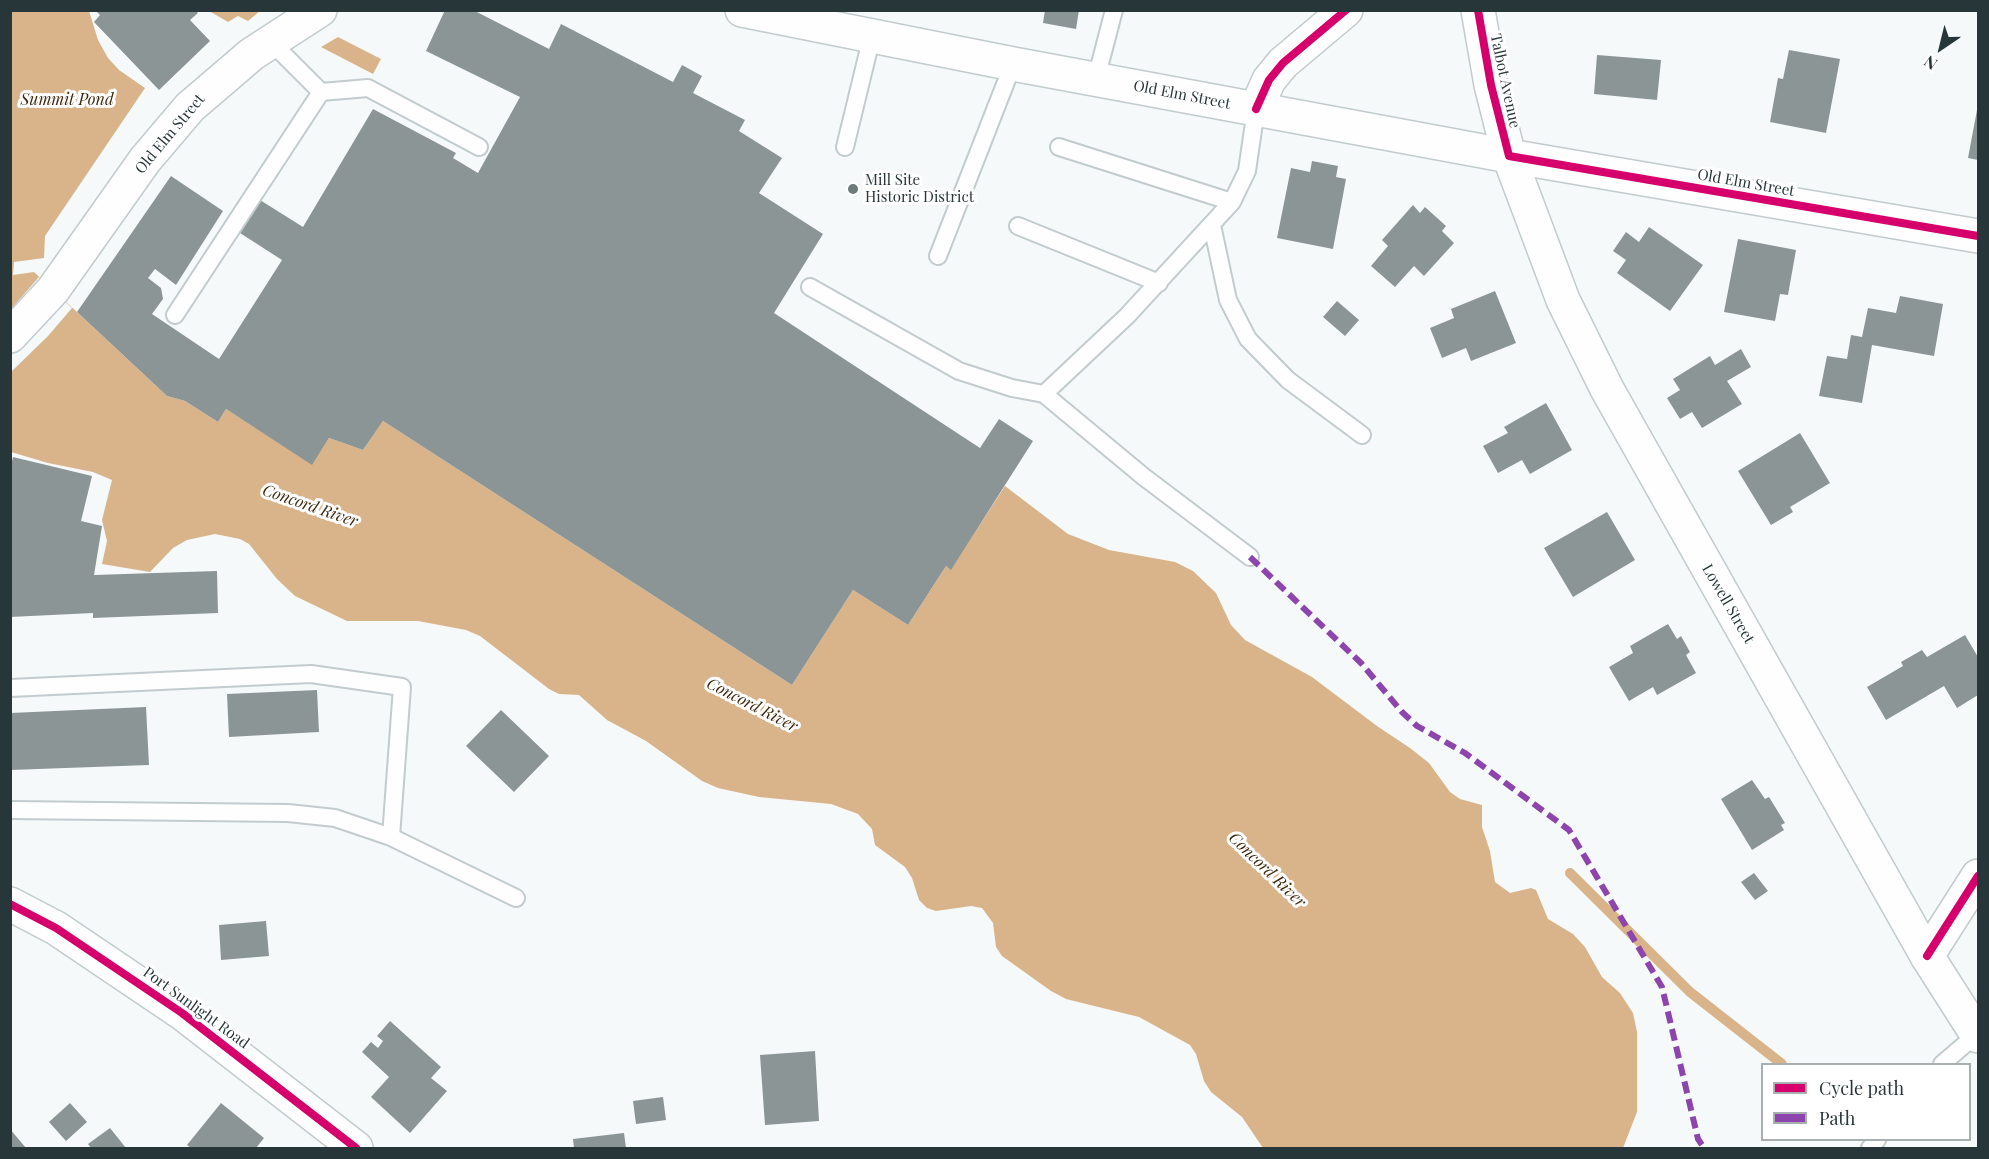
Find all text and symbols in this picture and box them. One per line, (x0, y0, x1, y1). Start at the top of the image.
north arrow (1911, 18, 1971, 78)
street label: Talbot Avenue (1486, 32, 1524, 130)
text: N (1920, 51, 1941, 75)
street label: Old Elm Street (1132, 77, 1232, 113)
water label: Summit Pond (20, 90, 114, 110)
street label: Old Elm Street (132, 91, 208, 177)
street label: Old Elm Street (1696, 166, 1796, 200)
place label: Mill Site Historic District (865, 171, 974, 206)
marker: Mill Site Historic District (846, 182, 860, 196)
water label: Concord River (260, 481, 360, 531)
street label: Lowell Street (1698, 561, 1758, 647)
water label: Concord River (703, 674, 801, 736)
water label: Concord River (1225, 829, 1309, 911)
street label: Port Sunlight Road (139, 963, 253, 1053)
legend (1761, 1063, 1971, 1141)
text: Cycle path (1819, 1076, 1904, 1100)
text: Path (1819, 1106, 1855, 1130)

